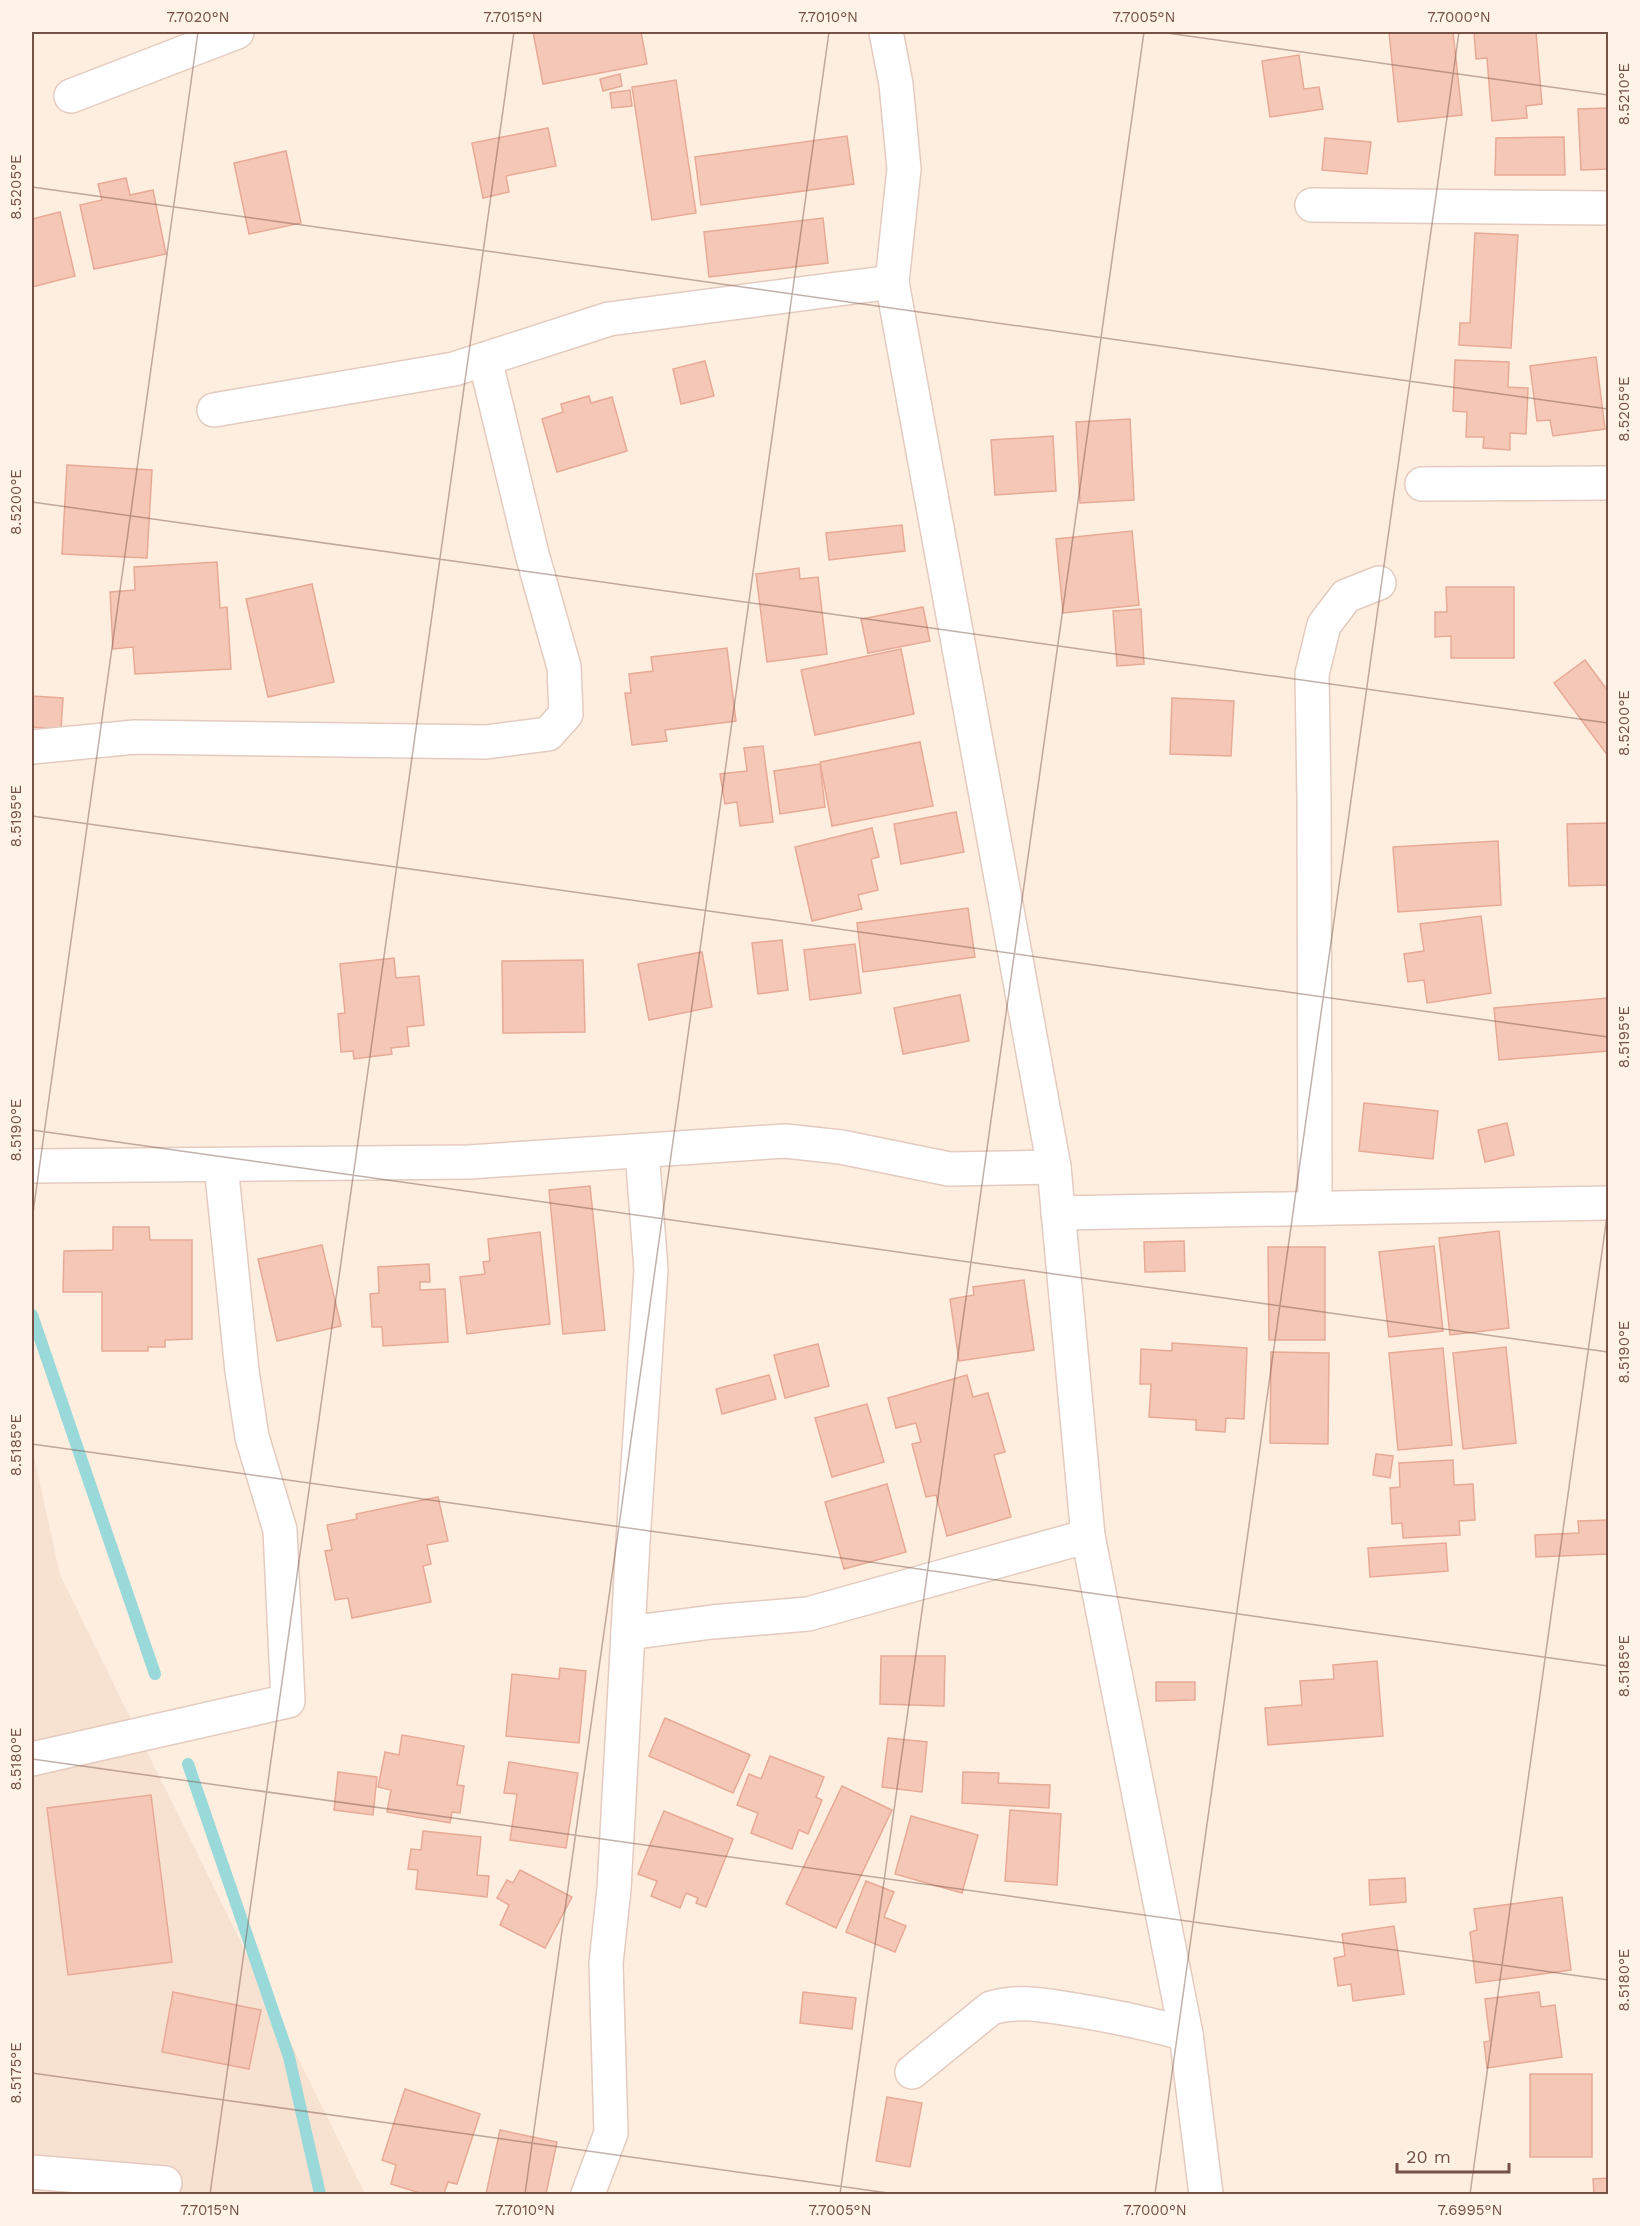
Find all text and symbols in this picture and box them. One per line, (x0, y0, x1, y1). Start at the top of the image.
text: 7.7020°N (166, 8, 230, 26)
text: 7.7015°N (483, 8, 543, 26)
text: 7.7010°N (798, 8, 858, 26)
text: 7.7005°N (1112, 8, 1176, 26)
text: 7.7000°N (1427, 8, 1491, 26)
text: 8.5210°E (1615, 63, 1633, 125)
text: 8.5205°E (7, 154, 25, 220)
text: 8.5205°E (1615, 376, 1633, 442)
text: 8.5200°E (7, 469, 25, 535)
text: 8.5200°E (1615, 690, 1633, 756)
text: 8.5195°E (7, 785, 25, 847)
text: 8.5195°E (1615, 1006, 1633, 1068)
text: 8.5190°E (7, 1099, 25, 1161)
text: 8.5190°E (1615, 1321, 1633, 1383)
text: 8.5185°E (7, 1414, 25, 1476)
text: 8.5185°E (1615, 1635, 1633, 1697)
text: 8.5180°E (7, 1728, 25, 1790)
text: 8.5180°E (1615, 1949, 1633, 2011)
text: 8.5175°E (7, 2042, 25, 2104)
scale bar (1397, 2136, 1510, 2174)
text: 20 m (1406, 2146, 1451, 2167)
text: 7.7015°N (180, 2201, 240, 2219)
text: 7.7010°N (495, 2201, 555, 2219)
text: 7.7005°N (808, 2201, 872, 2219)
text: 7.7000°N (1123, 2201, 1187, 2219)
text: 7.6995°N (1437, 2201, 1503, 2219)

